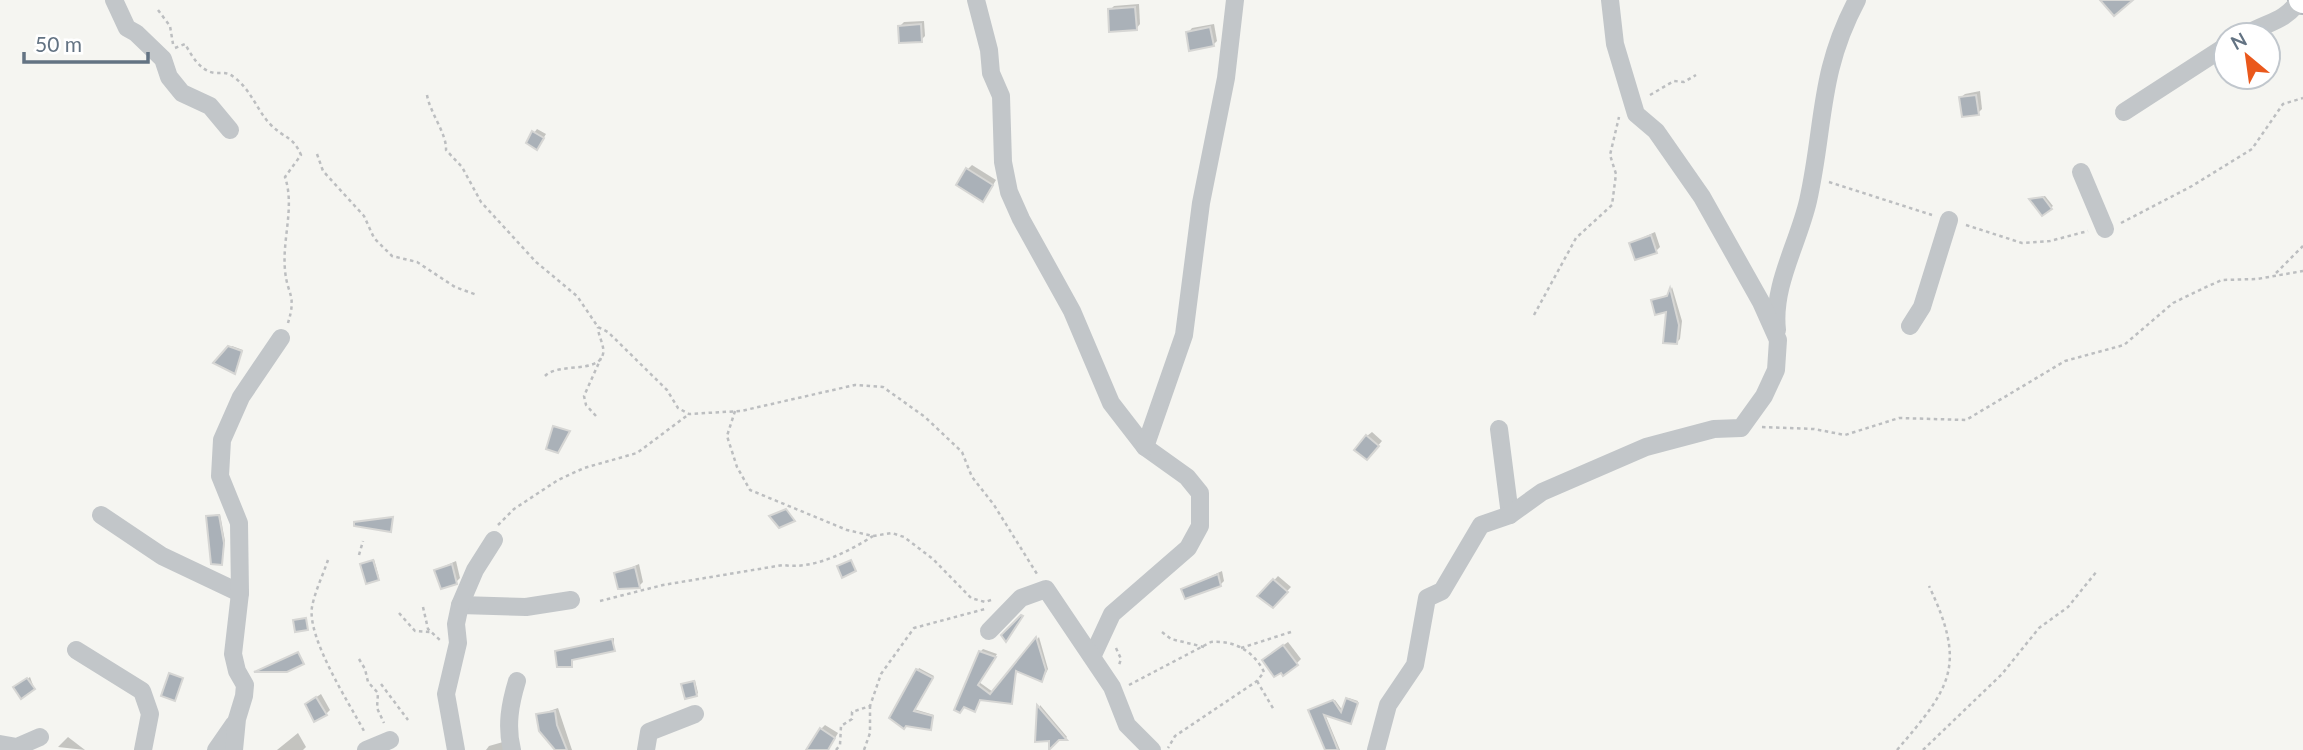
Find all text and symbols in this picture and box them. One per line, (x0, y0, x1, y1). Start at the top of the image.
scale bar (24, 21, 149, 65)
north arrow (2212, 21, 2282, 91)
text: N (2227, 27, 2250, 54)
text: 50 m (35, 31, 82, 56)

